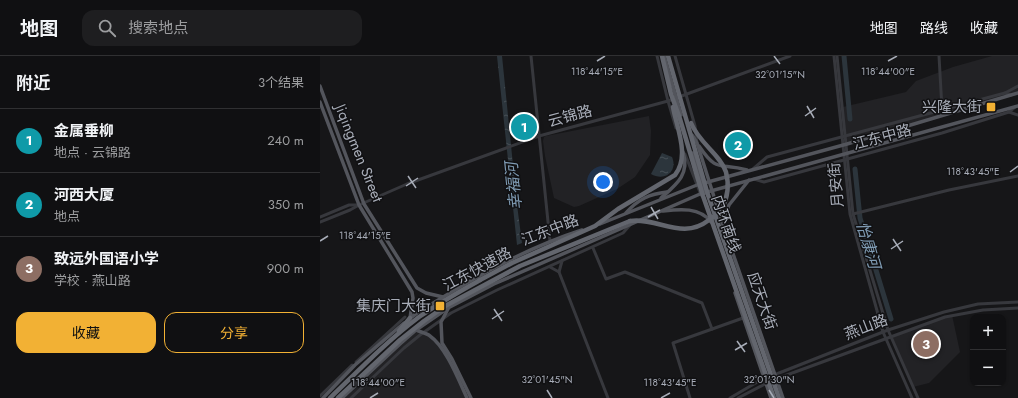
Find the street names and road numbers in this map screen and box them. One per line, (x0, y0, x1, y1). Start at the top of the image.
street label: Jiqingmen Street (329, 99, 389, 206)
street label: 云锦路 (545, 100, 595, 132)
street label: 江东中路 (850, 119, 914, 155)
street label: 月安街 (823, 162, 849, 208)
street label: 内环南线 (706, 192, 746, 256)
street label: 江东中路 (518, 209, 582, 251)
street label: 江东快速路 (439, 242, 515, 296)
street label: 应天大街 (742, 269, 782, 333)
street label: 燕山路 (841, 309, 891, 345)

